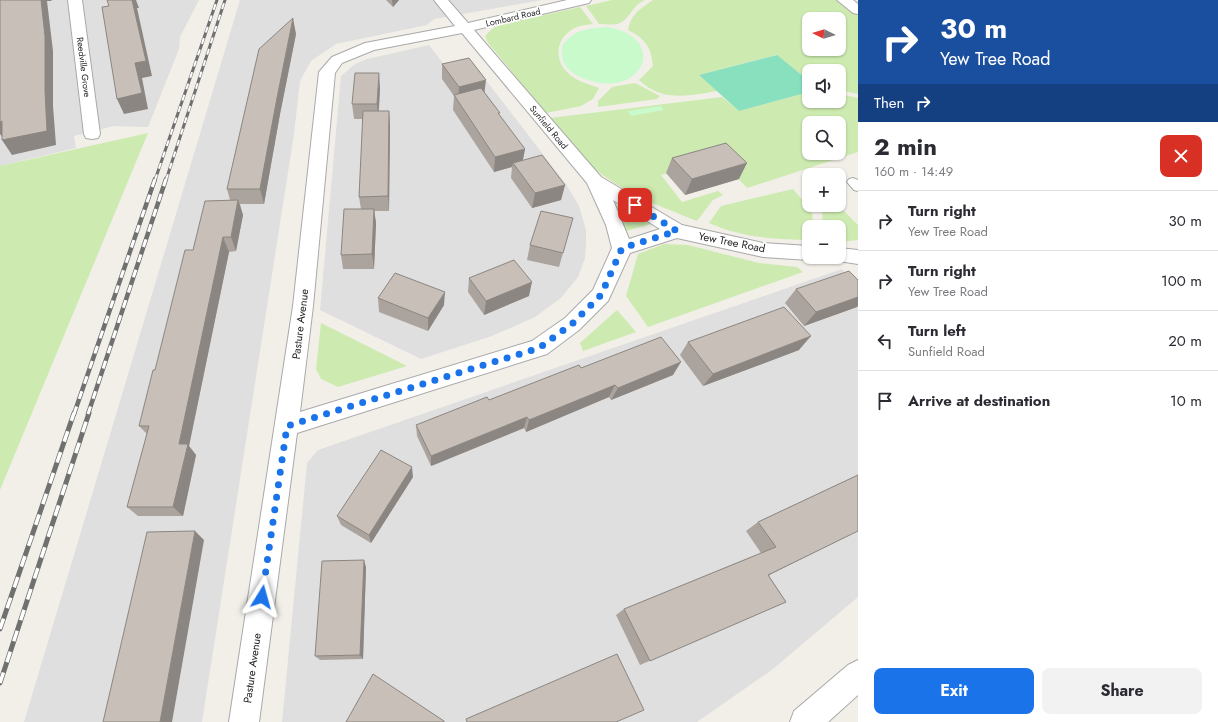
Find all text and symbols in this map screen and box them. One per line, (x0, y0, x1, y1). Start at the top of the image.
street label: Lombard Road (484, 4, 542, 30)
text: 30 m (940, 8, 1007, 49)
north arrow (802, 12, 846, 56)
map controls (802, 12, 846, 264)
icon: right (874, 16, 926, 68)
street label: Reedville Grove (74, 36, 94, 98)
text: Yew Tree Road (940, 46, 1051, 72)
button: sound (802, 64, 846, 108)
text: Then (874, 92, 904, 114)
icon: right (912, 92, 934, 114)
street label: Sunfield Road (527, 102, 571, 152)
button: search (802, 116, 846, 160)
text: 2 min (874, 129, 937, 164)
button: close (1160, 135, 1202, 177)
text: 160 m · 14:49 (874, 162, 953, 181)
button: + (802, 168, 846, 212)
pin (618, 188, 652, 222)
icon: arrive (624, 194, 646, 216)
text: Turn right (908, 200, 976, 222)
icon: right (874, 210, 896, 232)
text: 30 m (1169, 210, 1202, 232)
button: − (802, 220, 846, 264)
text: Yew Tree Road (908, 222, 988, 241)
street label: Yew Tree Road (697, 228, 767, 256)
text: Turn right (908, 260, 976, 282)
icon: right (874, 270, 896, 292)
text: 100 m (1161, 270, 1202, 292)
text: Yew Tree Road (908, 282, 988, 301)
street label: Pasture Avenue (288, 288, 312, 360)
text: Turn left (908, 320, 966, 342)
icon: left (874, 330, 896, 352)
text: 20 m (1168, 330, 1202, 352)
text: Sunfield Road (908, 342, 985, 361)
icon: arrive (874, 390, 896, 412)
text: Arrive at destination (908, 390, 1050, 412)
text: 10 m (1170, 390, 1202, 412)
position arrow (241, 576, 283, 618)
street label: Pasture Avenue (239, 632, 265, 704)
button: Exit (874, 668, 1034, 714)
button: Share (1042, 668, 1202, 714)

